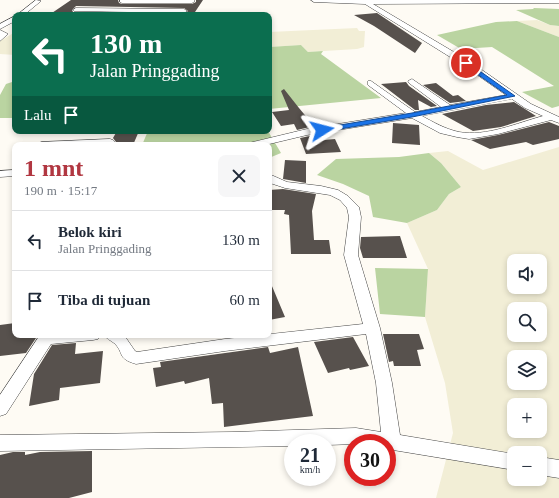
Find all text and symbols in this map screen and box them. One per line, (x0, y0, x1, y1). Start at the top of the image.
icon: left (24, 28, 76, 80)
text: 130 m (90, 28, 162, 59)
pin (449, 46, 483, 80)
icon: arrive (455, 52, 477, 74)
text: Jalan Pringgading (90, 61, 219, 81)
icon: arrive (60, 104, 82, 126)
text: Lalu (24, 107, 52, 123)
position arrow (301, 109, 343, 151)
text: 1 mnt (24, 155, 83, 181)
button: close (218, 155, 260, 197)
text: 190 m · 15:17 (24, 183, 97, 198)
text: Belok kiri (58, 224, 122, 240)
icon: left (24, 230, 46, 252)
text: 130 m (222, 232, 260, 248)
text: Jalan Pringgading (58, 241, 152, 256)
map controls (507, 254, 547, 486)
button: sound (507, 254, 547, 294)
icon: arrive (24, 290, 46, 312)
text: Tiba di tujuan (58, 292, 150, 308)
text: 60 m (230, 292, 260, 308)
button: search (507, 302, 547, 342)
button: layers (507, 350, 547, 390)
button: + (507, 398, 547, 438)
speed limit sign: 30 (344, 434, 396, 486)
text: 21 (300, 444, 320, 466)
button: − (507, 446, 547, 486)
text: km/h (300, 464, 320, 475)

